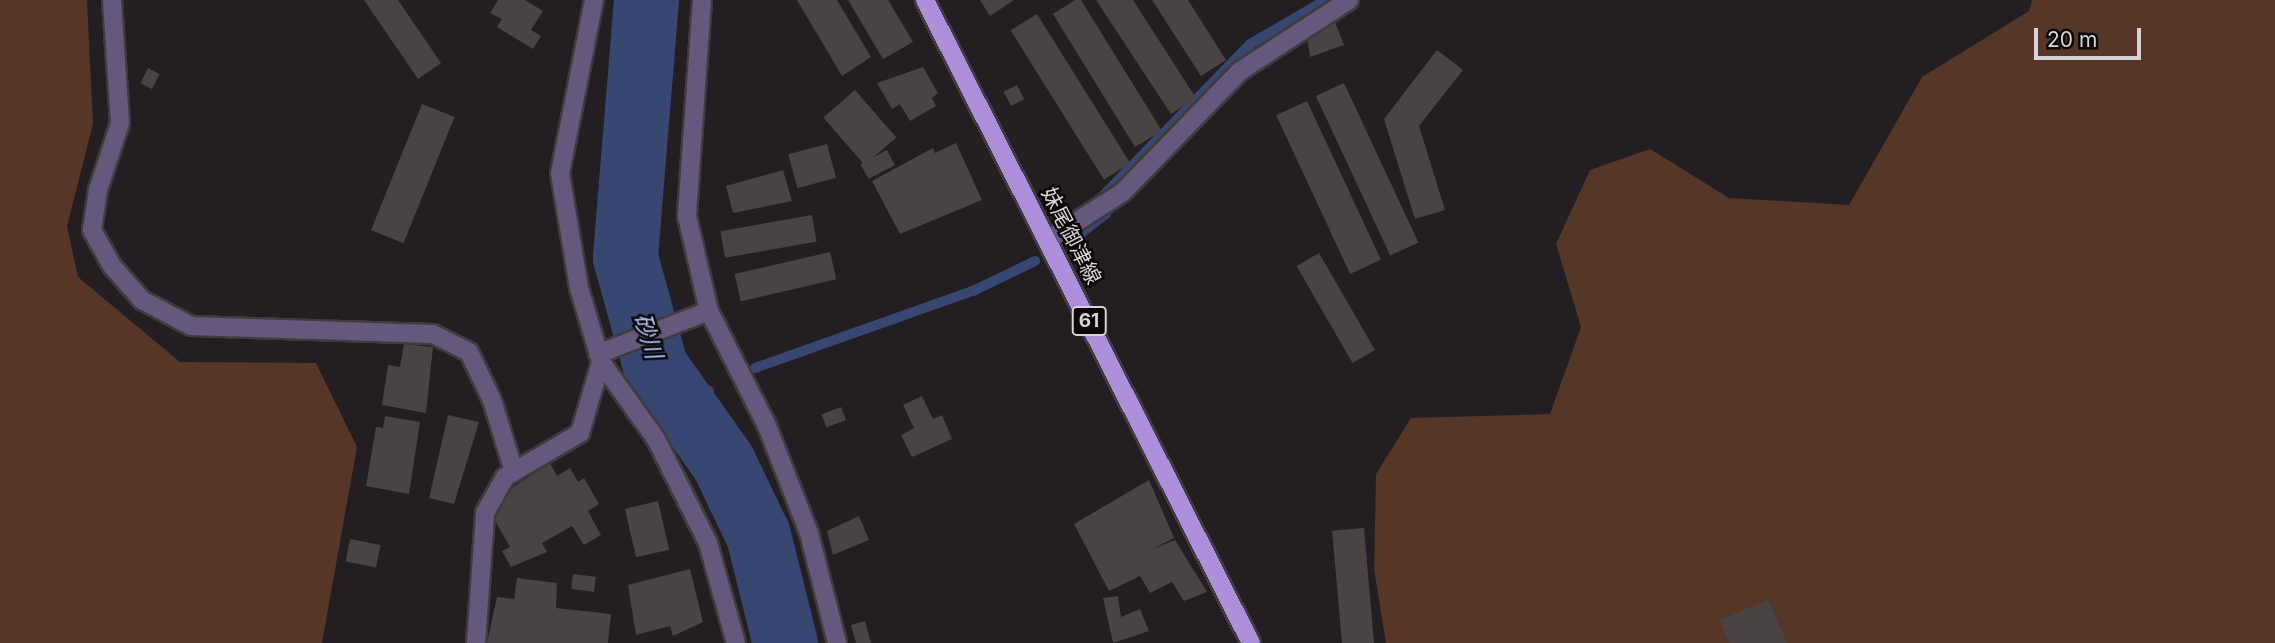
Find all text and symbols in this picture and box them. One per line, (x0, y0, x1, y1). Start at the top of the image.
scale bar (2037, 14, 2144, 58)
text: 20 m (2047, 27, 2097, 52)
street label: 妹尾御津線 (1036, 184, 1106, 288)
road number: 61 (1072, 306, 1106, 336)
water label: 砂川 (628, 310, 668, 362)

